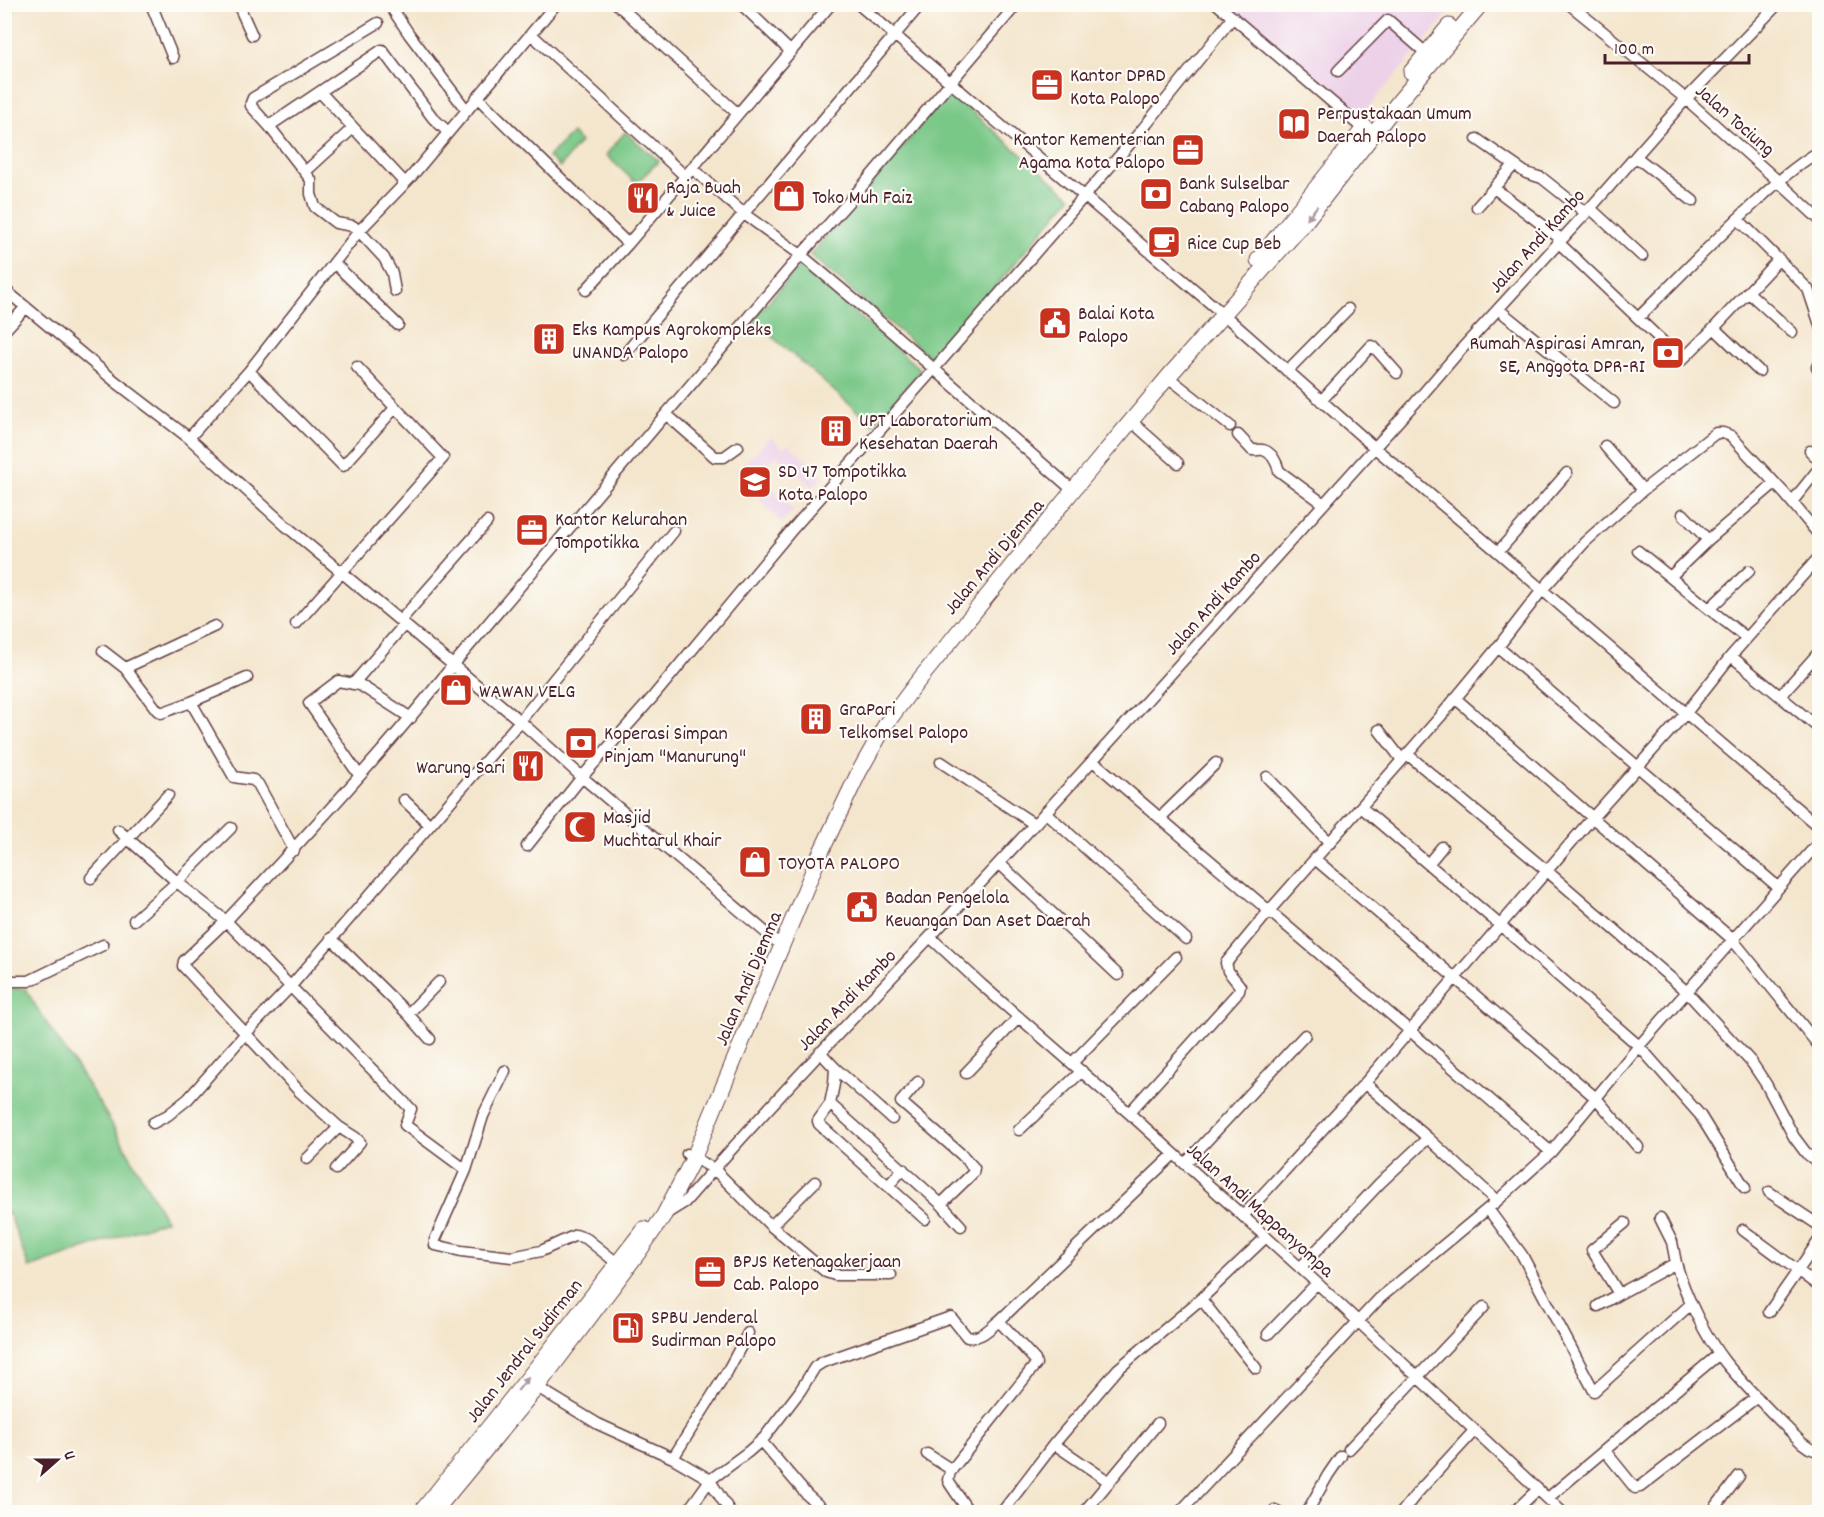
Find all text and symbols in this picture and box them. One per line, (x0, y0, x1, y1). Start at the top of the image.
scale bar (1605, 27, 1749, 65)
text: 100 m (1614, 38, 1654, 63)
place label: Kantor DPRD Kota Palopo (1070, 63, 1166, 114)
office icon: Kantor DPRD Kota Palopo (1029, 67, 1065, 103)
street label: Jalan Tociung (1688, 79, 1780, 164)
place label: Perpustakaan Umum Daerah Palopo (1317, 101, 1472, 152)
library icon: Perpustakaan Umum Daerah Palopo (1276, 106, 1312, 142)
place label: Kantor Kementerian Agama Kota Palopo (1013, 127, 1165, 178)
office icon: Kantor Kementerian Agama Kota Palopo (1170, 132, 1206, 168)
place label: Bank Sulselbar Cabang Palopo (1179, 171, 1290, 222)
place label: Raja Buah & Juice (666, 175, 741, 226)
bank icon: Bank Sulselbar Cabang Palopo (1138, 176, 1174, 212)
shop icon: Toko Muh Faiz (771, 178, 807, 214)
restaurant icon: Raja Buah & Juice (625, 180, 661, 216)
street label: Jalan Andi Kambo (1484, 183, 1593, 301)
place label: Toko Muh Faiz (812, 185, 913, 213)
one-way arrow (1307, 206, 1319, 221)
cafe icon: Rice Cup Beb (1146, 224, 1182, 260)
place label: Rice Cup Beb (1187, 231, 1281, 259)
place label: Balai Kota Palopo (1078, 301, 1155, 352)
public building icon: Balai Kota Palopo (1037, 305, 1073, 341)
place label: Eks Kampus Agrokompleks UNANDA Palopo (572, 317, 772, 368)
building icon: Eks Kampus Agrokompleks UNANDA Palopo (531, 321, 567, 357)
place label: Rumah Aspirasi Amran, SE, Anggota DPR-RI (1470, 331, 1645, 382)
bank icon: Rumah Aspirasi Amran, SE, Anggota DPR-RI (1650, 335, 1686, 371)
place label: UPT Laboratorium Kesehatan Daerah (859, 408, 998, 459)
building icon: UPT Laboratorium Kesehatan Daerah (818, 413, 854, 449)
place label: SD 47 Tompotikka Kota Palopo (778, 459, 907, 510)
school or university icon: SD 47 Tompotikka Kota Palopo (737, 464, 773, 500)
street label: Jalan Andi Djemma (938, 493, 1053, 622)
place label: Kantor Kelurahan Tompotikka (555, 507, 687, 558)
office icon: Kantor Kelurahan Tompotikka (514, 512, 550, 548)
street label: Jalan Andi Kambo (1160, 545, 1269, 663)
shop icon: WAWAN VELG (438, 672, 474, 708)
place label: WAWAN VELG (479, 679, 575, 707)
place label: GraPari Telkomsel Palopo (839, 697, 968, 748)
building icon: GraPari Telkomsel Palopo (798, 701, 834, 737)
place label: Koperasi Simpan Pinjam "Manurung" (604, 721, 746, 772)
bank icon: Koperasi Simpan Pinjam "Manurung" (563, 725, 599, 761)
restaurant icon: Warung Sari (510, 748, 546, 784)
place label: Warung Sari (416, 755, 505, 783)
place label: Masjid Muchtarul Khair (603, 805, 722, 856)
mosque icon: Masjid Muchtarul Khair (562, 809, 598, 845)
shop icon: TOYOTA PALOPO (737, 844, 773, 880)
place label: TOYOTA PALOPO (778, 851, 900, 879)
place label: Badan Pengelola Keuangan Dan Aset Daerah (885, 885, 1090, 936)
public building icon: Badan Pengelola Keuangan Dan Aset Daerah (844, 889, 880, 925)
street label: Jalan Andi Djemma (709, 907, 791, 1051)
street label: Jalan Andi Kambo (792, 944, 904, 1058)
street label: Jalan Andi Mappanyompa (1179, 1137, 1339, 1286)
place label: BPJS Ketenagakerjaan Cab. Palopo (733, 1249, 901, 1300)
office icon: BPJS Ketenagakerjaan Cab. Palopo (692, 1254, 728, 1290)
street label: Jalan Jendral Sudirman (460, 1274, 590, 1430)
place label: SPBU Jenderal Sudirman Palopo (651, 1305, 776, 1356)
fuel station icon: SPBU Jenderal Sudirman Palopo (610, 1310, 646, 1346)
one-way arrow (517, 1377, 529, 1392)
north arrow (27, 1430, 87, 1490)
text: U (57, 1448, 81, 1464)

